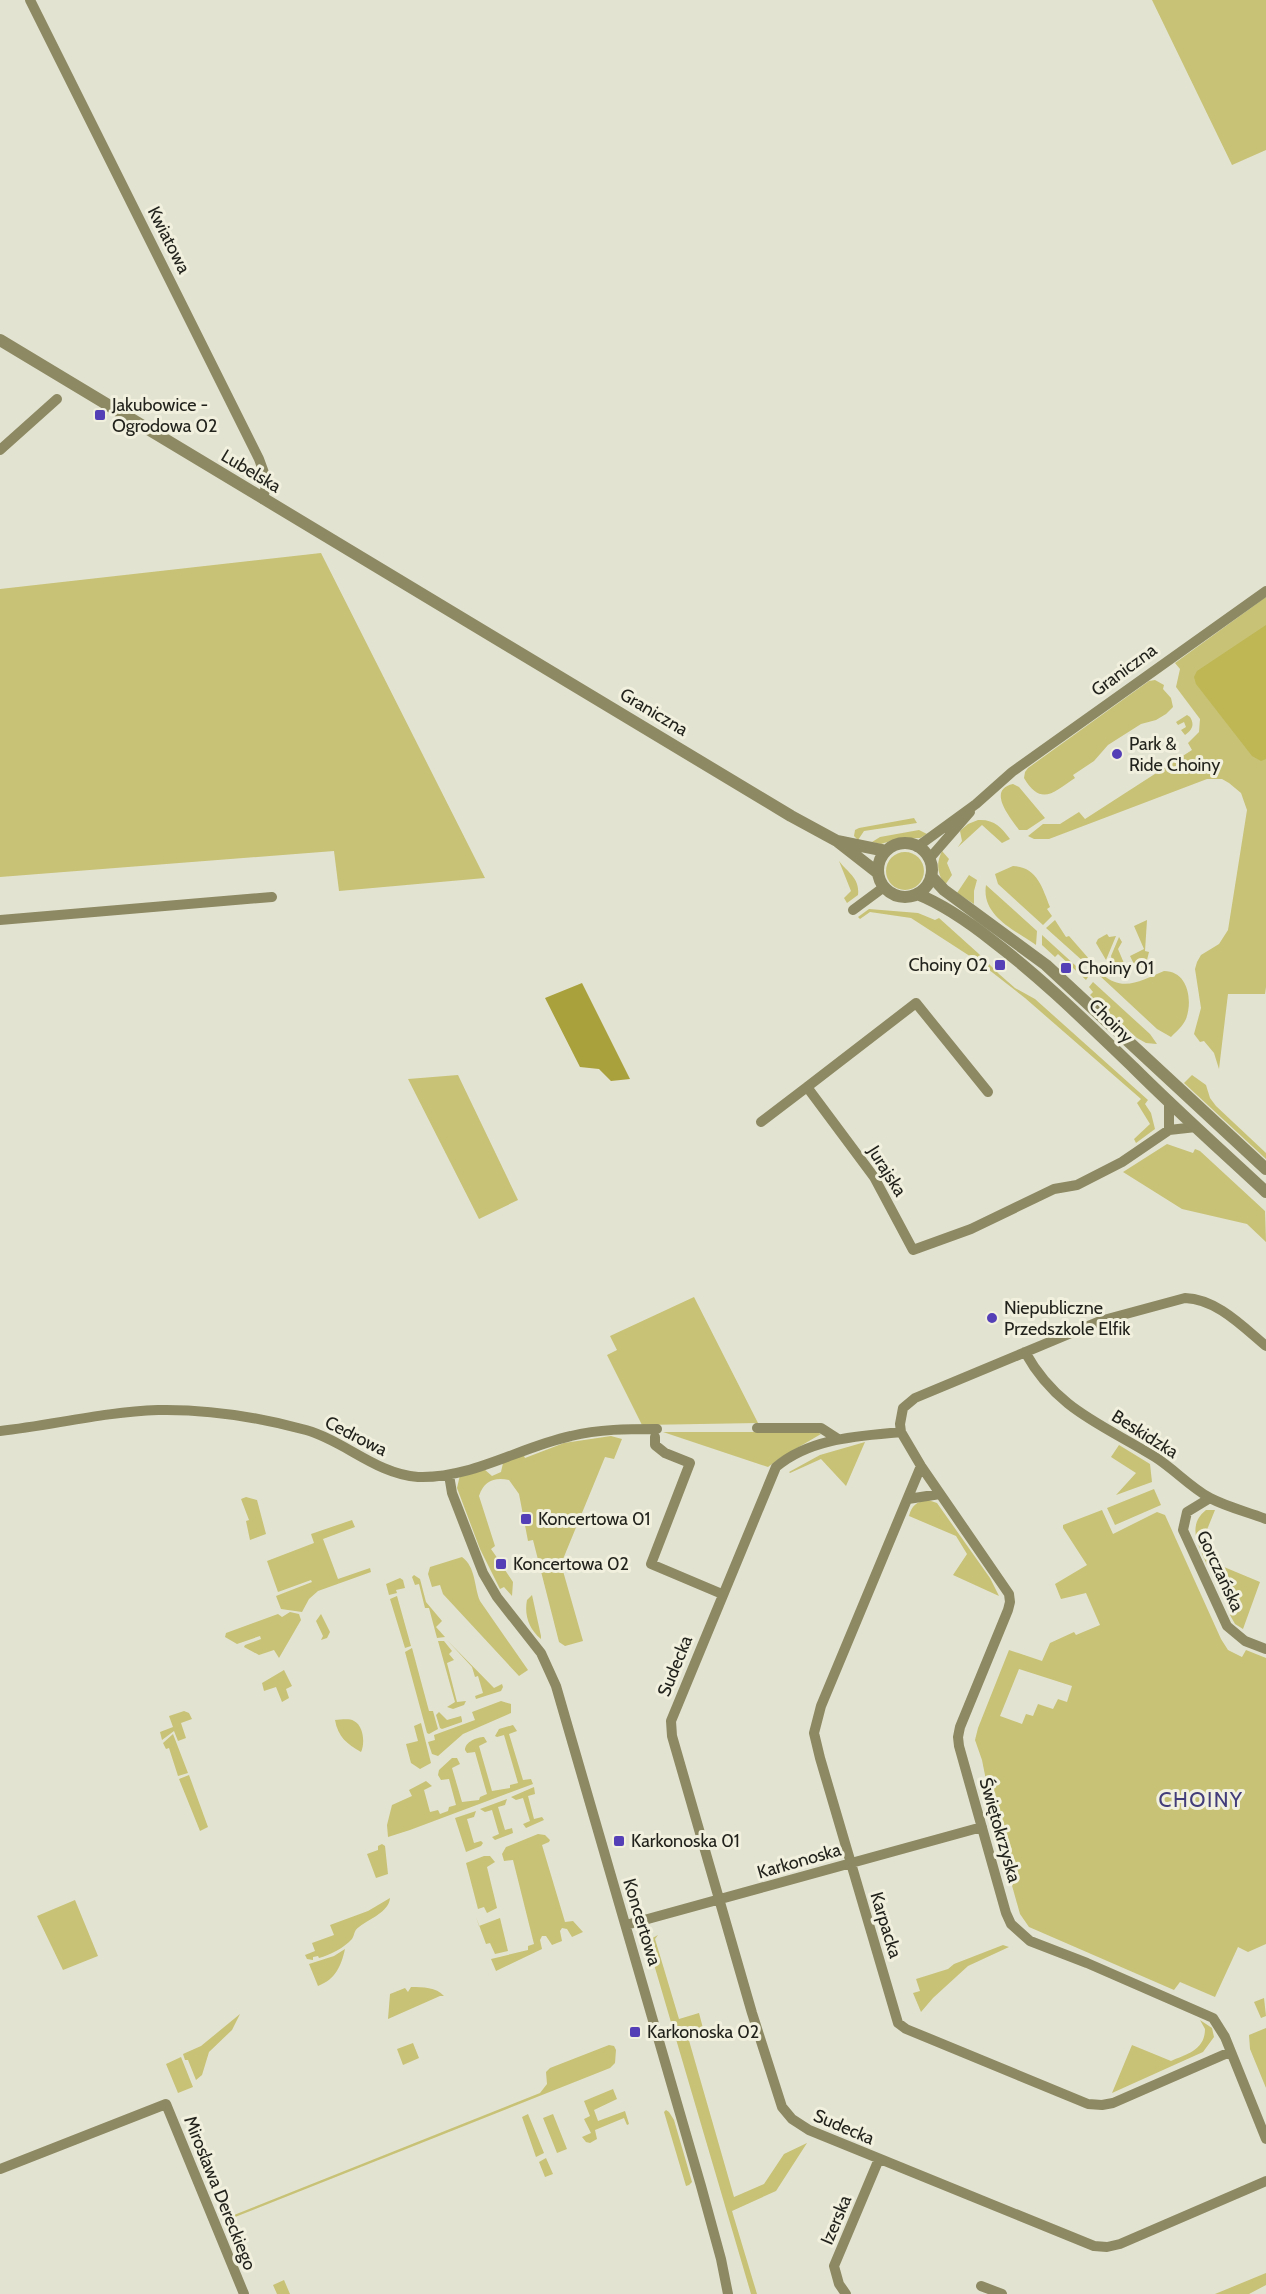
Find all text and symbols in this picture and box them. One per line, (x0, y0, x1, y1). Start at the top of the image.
street label: Kwiatowa (143, 203, 195, 277)
place label: Jakubowice - Ogrodowa 02 (111, 394, 218, 437)
marker: Jakubowice - Ogrodowa 02 (93, 408, 107, 422)
street label: Lubelska (217, 445, 285, 498)
street label: Graniczna (1087, 639, 1161, 701)
street label: Graniczna (616, 683, 692, 741)
place label: Park & Ride Choiny (1129, 733, 1220, 776)
marker: Park & Ride Choiny (1110, 747, 1124, 761)
place label: Choiny 02 (908, 954, 988, 976)
place label: Choiny 01 (1078, 957, 1154, 979)
marker: Choiny 02 (993, 958, 1007, 972)
marker: Choiny 01 (1059, 961, 1073, 975)
street label: Choiny (1084, 994, 1138, 1048)
street label: Jurajska (862, 1141, 911, 1201)
place label: Niepubliczne Przedszkole Elfik (1004, 1297, 1131, 1340)
marker: Niepubliczne Przedszkole Elfik (985, 1311, 999, 1325)
street label: Beskidzka (1108, 1405, 1183, 1463)
street label: Cedrowa (321, 1411, 391, 1461)
place label: Koncertowa 01 (538, 1508, 650, 1530)
marker: Koncertowa 01 (519, 1512, 533, 1526)
street label: Gorczańska (1192, 1527, 1248, 1615)
place label: Koncertowa 02 (513, 1553, 629, 1575)
marker: Koncertowa 02 (494, 1557, 508, 1571)
street label: Sudecka (653, 1632, 697, 1700)
street label: Świętokrzyska (975, 1775, 1026, 1885)
district label: CHOINY (1159, 1787, 1243, 1812)
place label: Karkonoska 01 (631, 1830, 740, 1852)
marker: Karkonoska 01 (612, 1834, 626, 1848)
street label: Karkonoska (755, 1838, 844, 1883)
street label: Koncertowa (618, 1876, 666, 1969)
street label: Karpacka (866, 1889, 907, 1961)
place label: Karkonoska 02 (647, 2021, 759, 2043)
marker: Karkonoska 02 (628, 2025, 642, 2039)
street label: Sudecka (810, 2104, 878, 2150)
street label: Mirosława Dereckiego (179, 2113, 261, 2273)
street label: Izerska (816, 2192, 856, 2248)

